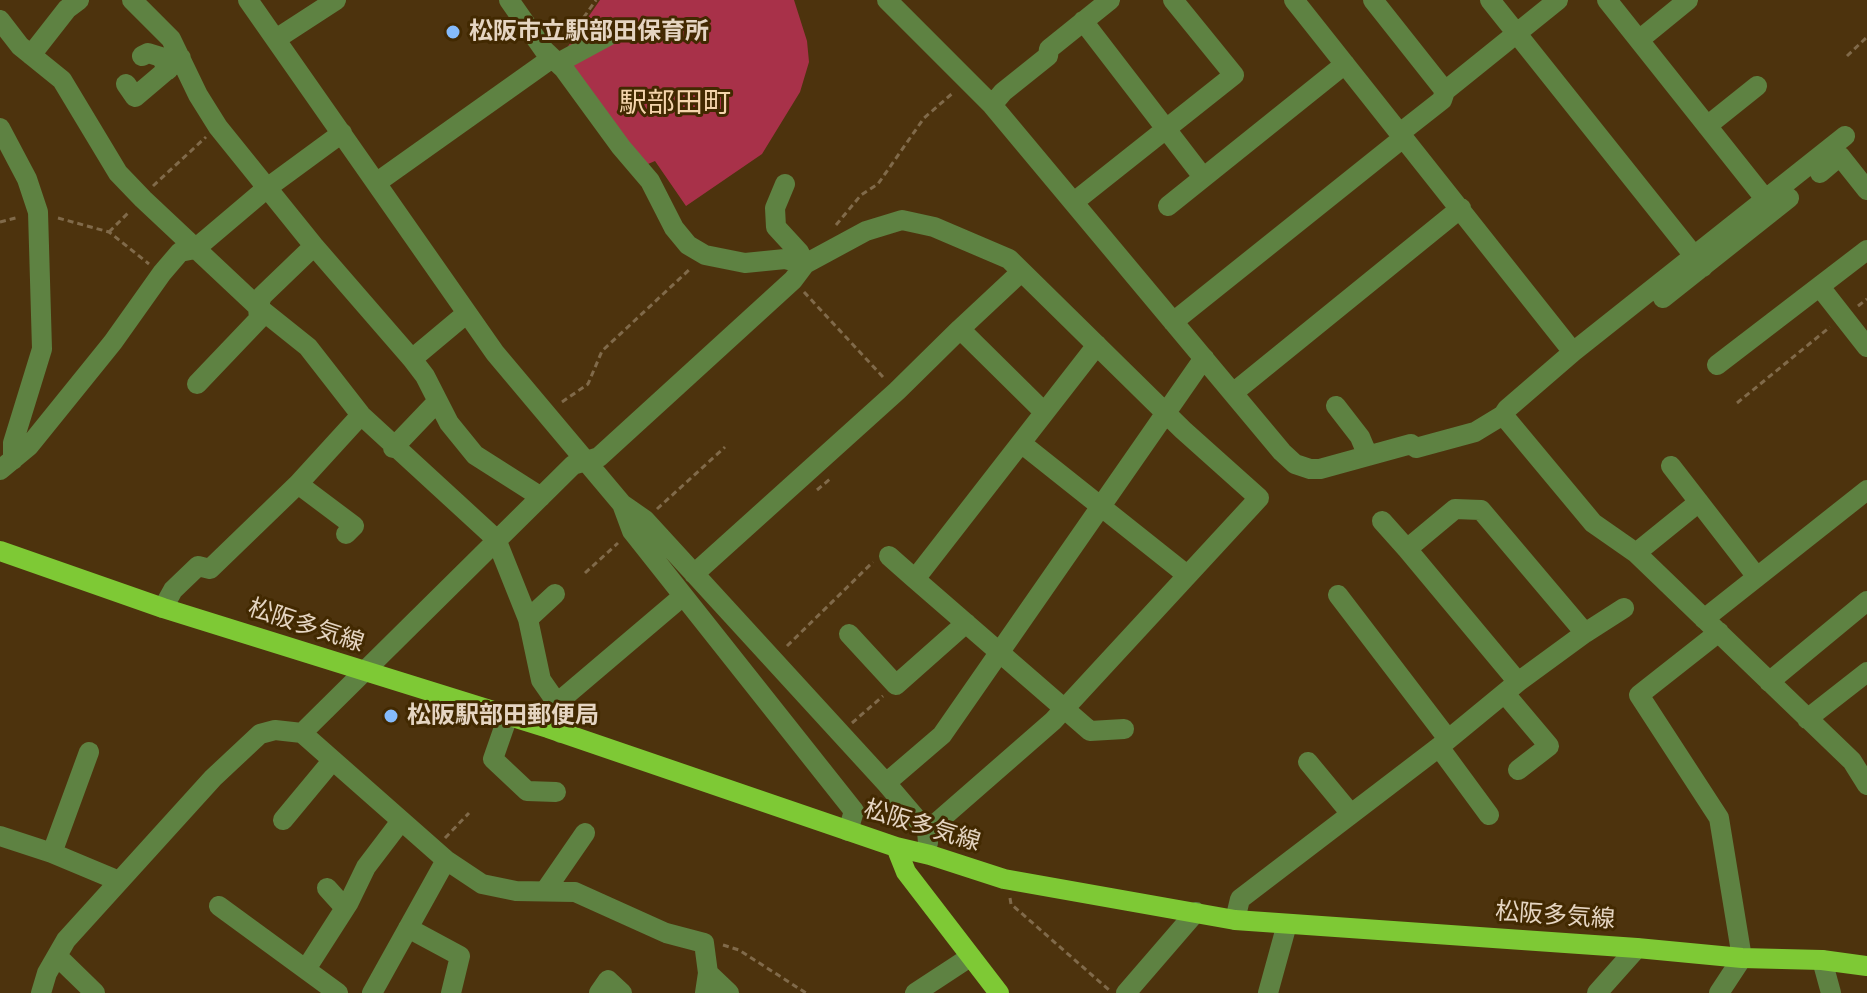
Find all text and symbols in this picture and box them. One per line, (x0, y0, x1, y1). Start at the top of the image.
place label: 松阪市立駅部田保育所 (469, 18, 709, 46)
marker: 松阪市立駅部田保育所 (444, 23, 462, 41)
district label: 駅部田町 (619, 87, 731, 121)
street label: 松阪多気線 (244, 594, 368, 658)
place label: 松阪駅部田郵便局 (407, 702, 599, 730)
marker: 松阪駅部田郵便局 (382, 707, 400, 725)
street label: 松阪多気線 (860, 795, 984, 857)
street label: 松阪多気線 (1494, 897, 1616, 935)

